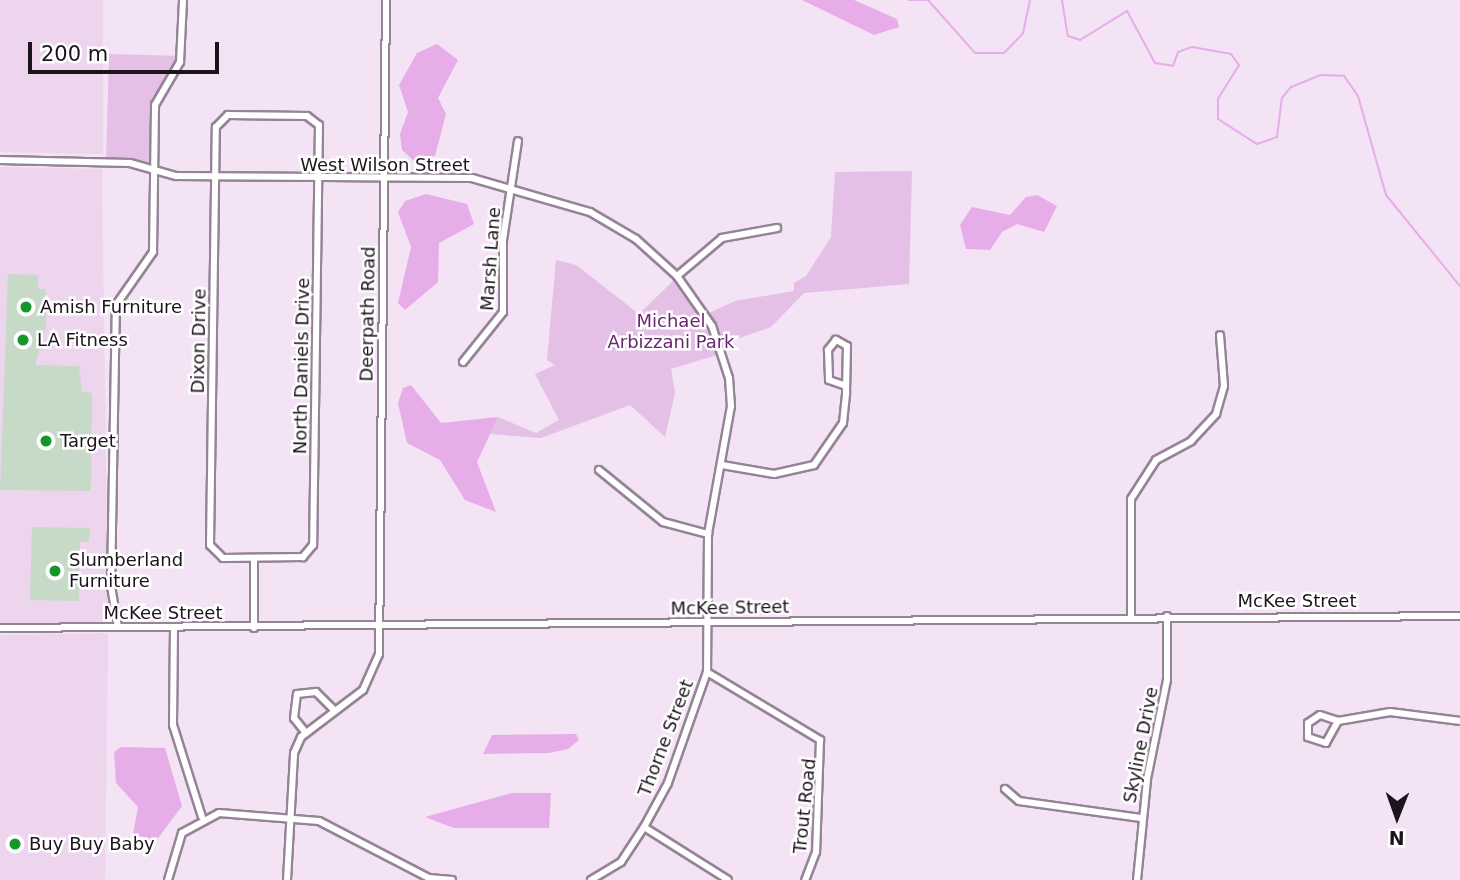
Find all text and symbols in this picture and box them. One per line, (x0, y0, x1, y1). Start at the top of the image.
scale bar (32, 28, 222, 72)
text: 200 m (41, 42, 108, 66)
street label: West Wilson Street (300, 154, 470, 176)
street label: Marsh Lane (477, 206, 505, 312)
street label: Deerpath Road (356, 246, 380, 382)
street label: North Daniels Drive (290, 278, 314, 454)
street label: Dixon Drive (187, 288, 211, 394)
place label: Amish Furniture (40, 296, 182, 318)
marker: Amish Furniture (18, 299, 34, 315)
park label: Michael Arbizzani Park (607, 311, 735, 354)
place label: LA Fitness (37, 329, 128, 351)
marker: LA Fitness (15, 332, 31, 348)
place label: Target (60, 430, 116, 452)
marker: Target (38, 433, 54, 449)
place label: Slumberland Furniture (69, 550, 183, 592)
marker: Slumberland Furniture (47, 563, 63, 579)
street label: McKee Street (1238, 590, 1356, 612)
street label: McKee Street (670, 596, 790, 620)
street label: McKee Street (104, 602, 222, 624)
street label: Thorne Street (634, 677, 698, 799)
street label: Skyline Drive (1119, 685, 1163, 805)
street label: Trout Road (789, 757, 821, 855)
north arrow (1362, 782, 1432, 852)
text: N (1388, 827, 1405, 849)
place label: Buy Buy Baby (29, 833, 155, 855)
marker: Buy Buy Baby (7, 836, 23, 852)

